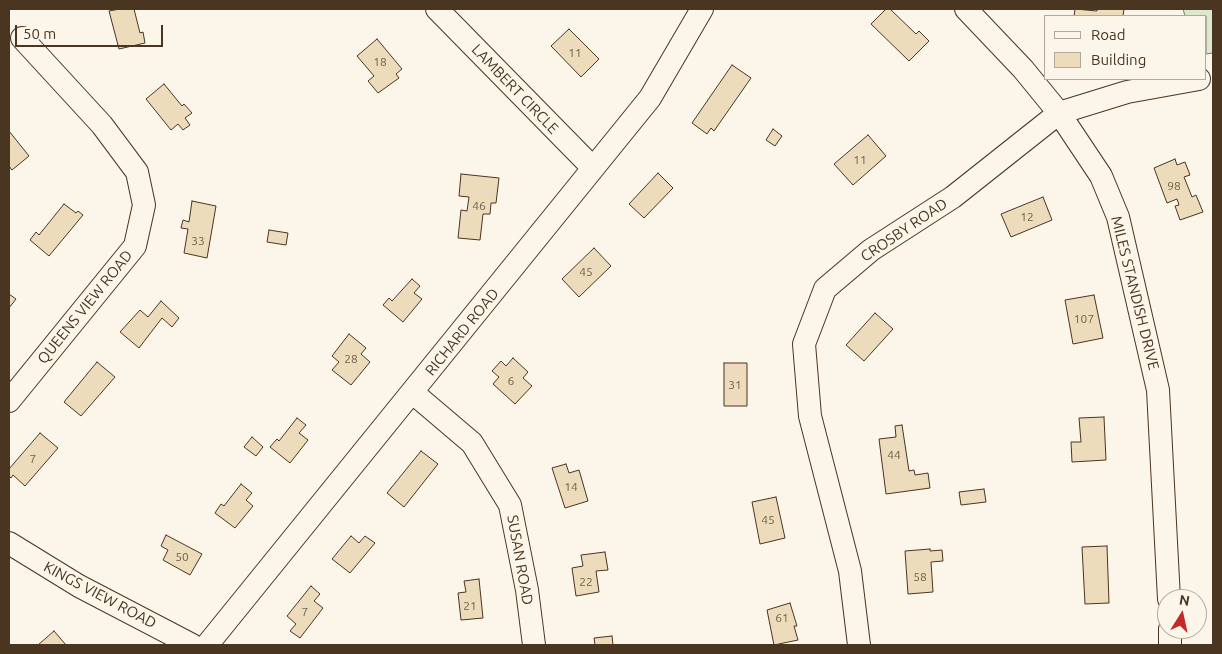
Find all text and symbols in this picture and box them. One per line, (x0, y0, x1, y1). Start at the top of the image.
scale bar (18, 15, 165, 47)
legend (1044, 15, 1207, 80)
text: 50 m (23, 25, 56, 42)
text: Road (1091, 26, 1126, 43)
street label: LAMBERT CIRCLE (468, 41, 562, 137)
house number: 11 (568, 46, 582, 60)
text: Building (1091, 51, 1146, 68)
house number: 18 (373, 55, 387, 69)
house number: 11 (853, 153, 867, 167)
house number: 98 (1167, 179, 1181, 193)
street label: CROSBY ROAD (857, 194, 951, 266)
house number: 46 (472, 199, 486, 213)
house number: 12 (1020, 210, 1034, 224)
street label: MILES STANDISH DRIVE (1107, 214, 1163, 372)
house number: 33 (191, 234, 205, 248)
street label: QUEENS VIEW ROAD (34, 247, 136, 367)
house number: 45 (579, 265, 593, 279)
street label: RICHARD ROAD (421, 285, 503, 379)
house number: 107 (1074, 312, 1094, 326)
house number: 28 (344, 352, 358, 366)
house number: 6 (508, 374, 514, 388)
house number: 31 (728, 378, 742, 392)
house number: 44 (887, 448, 901, 462)
house number: 7 (30, 452, 36, 466)
house number: 14 (564, 480, 578, 494)
house number: 45 (761, 513, 775, 527)
street label: SUSAN ROAD (503, 514, 537, 606)
house number: 50 (175, 550, 189, 564)
street label: KINGS VIEW ROAD (41, 558, 159, 632)
house number: 58 (913, 570, 927, 584)
house number: 22 (579, 575, 593, 589)
north arrow (1157, 589, 1207, 639)
text: N (1178, 591, 1191, 609)
house number: 21 (463, 599, 477, 613)
house number: 7 (302, 605, 308, 619)
house number: 61 (775, 611, 789, 625)

